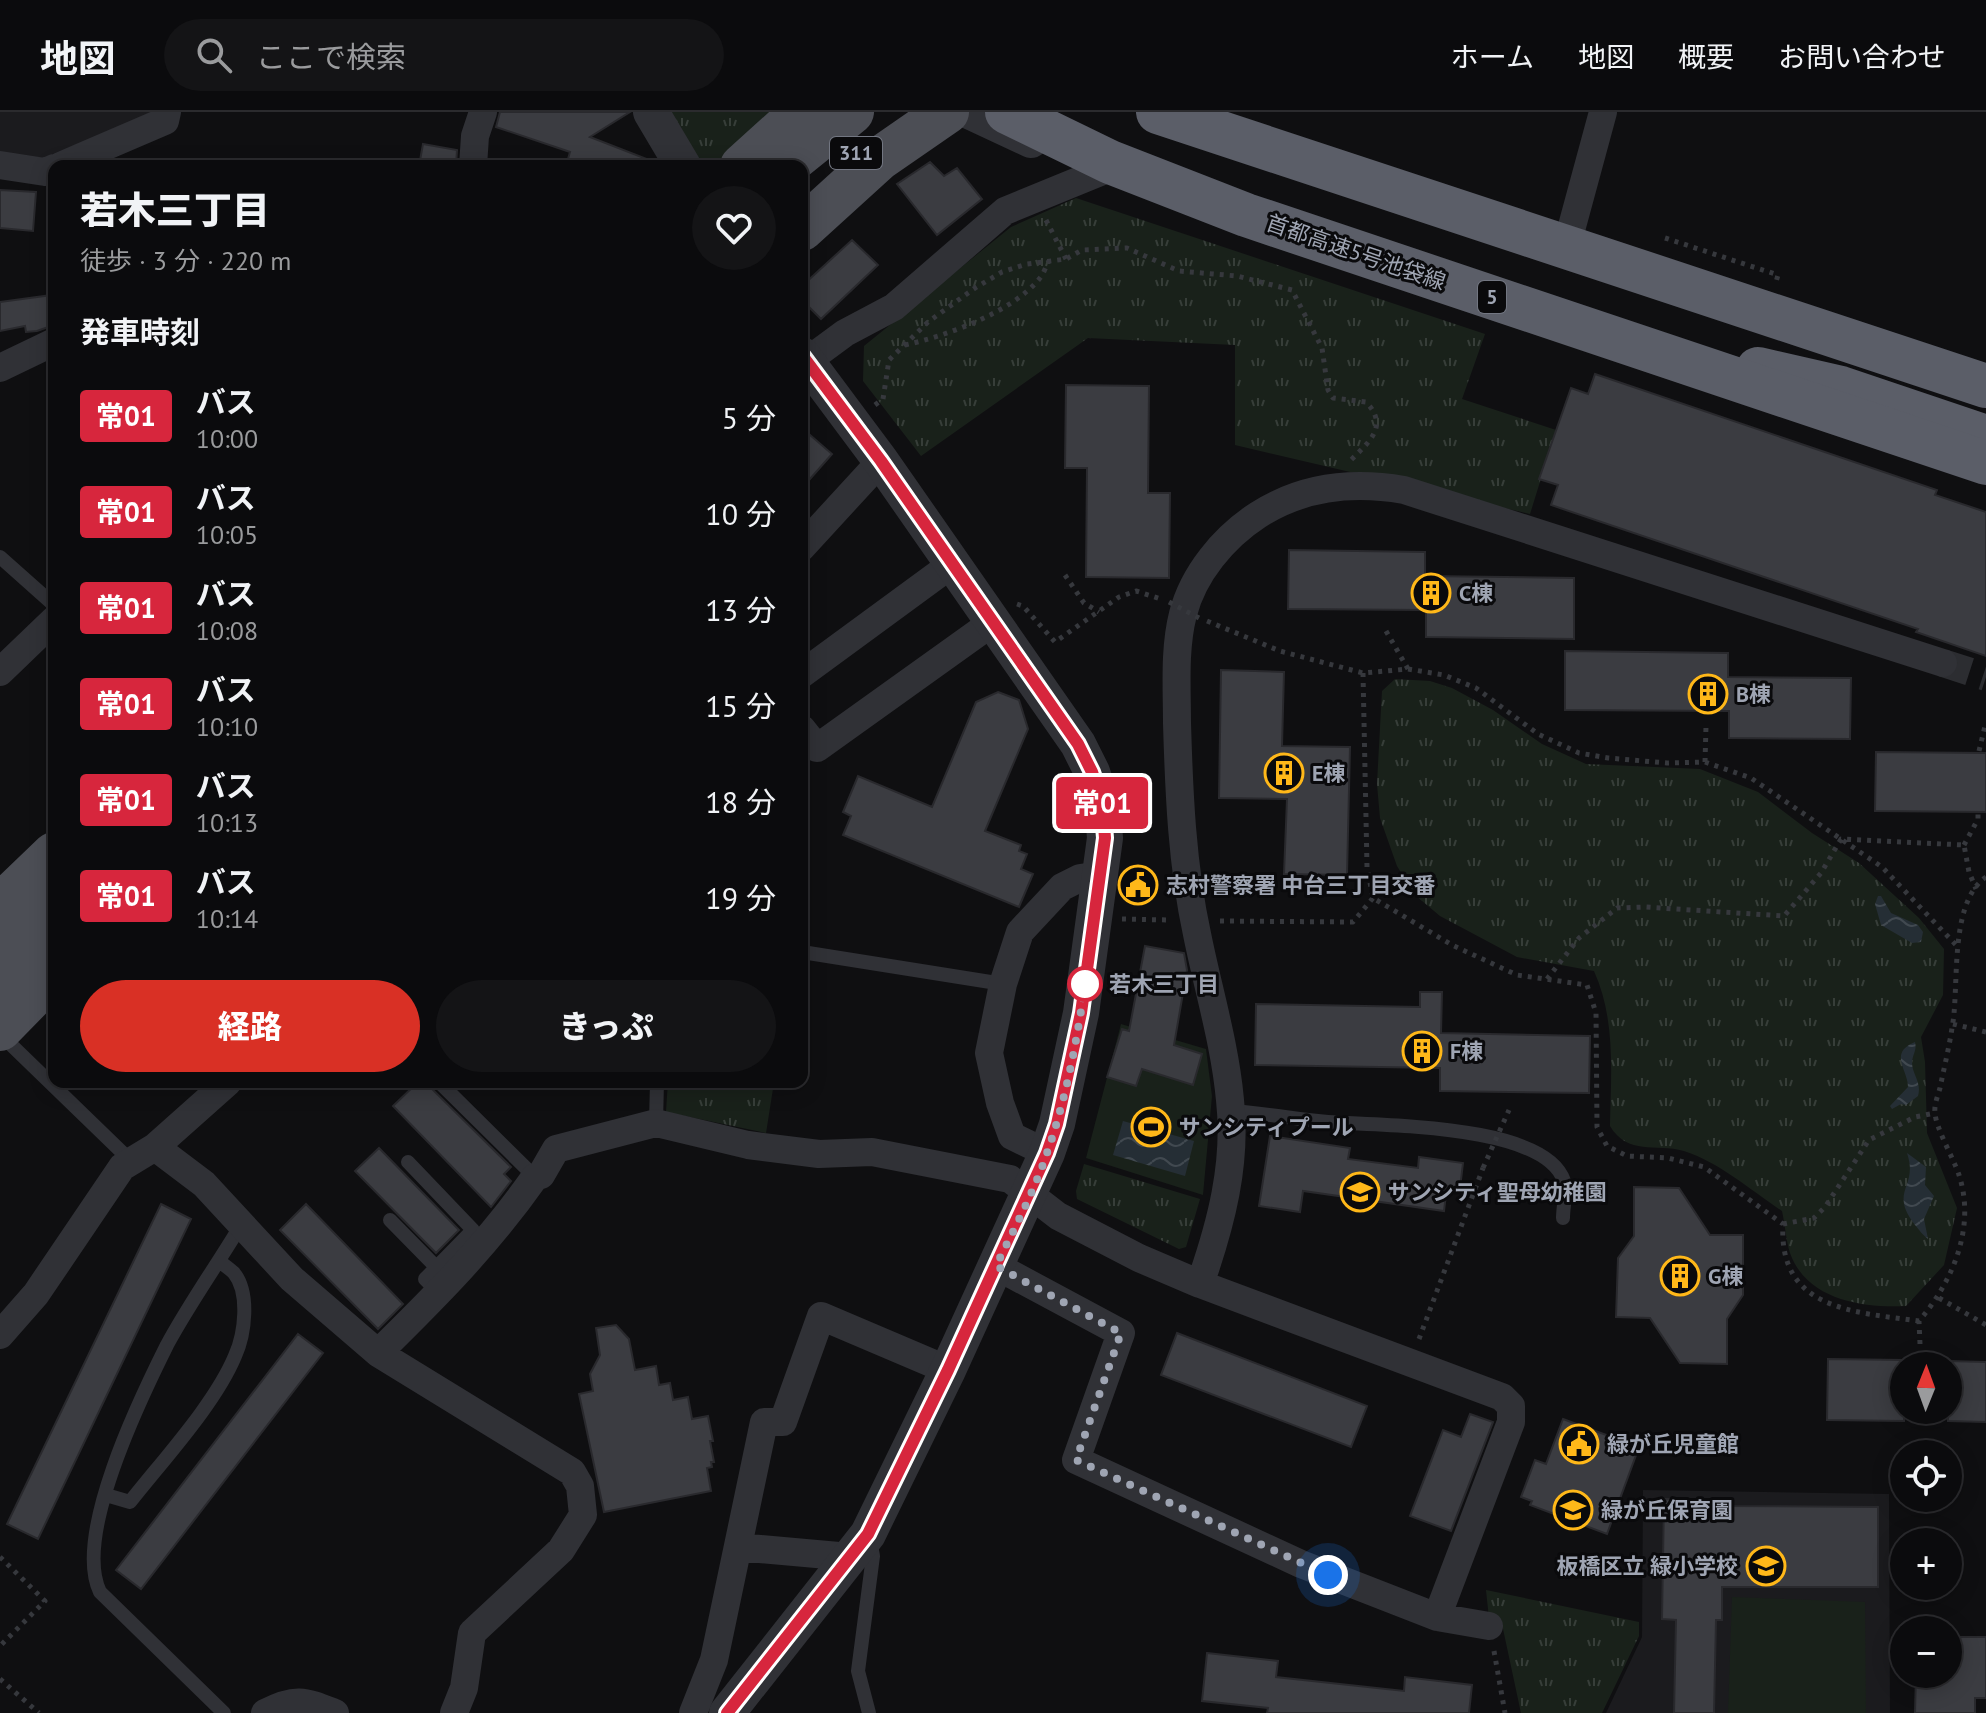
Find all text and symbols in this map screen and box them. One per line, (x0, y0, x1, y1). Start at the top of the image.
search box (164, 19, 724, 91)
text: 地図 (40, 33, 116, 82)
icon: search (192, 33, 236, 77)
text: ここで検索 (256, 37, 406, 76)
text: ホーム (1451, 38, 1534, 75)
text: 地図 (1578, 38, 1634, 75)
text: 概要 (1678, 38, 1734, 75)
text: お問い合わせ (1778, 38, 1946, 75)
road number: 311 (830, 137, 882, 169)
text: 若木三丁目 (80, 185, 270, 234)
button: heart (692, 186, 776, 270)
street label: 首都高速5号池袋線 (1263, 208, 1449, 296)
text: 徒歩 · 3 分 · 220 m (80, 244, 291, 277)
road number: 5 (1478, 281, 1506, 313)
text: 発車時刻 (80, 312, 200, 351)
text: バス (196, 382, 256, 421)
text: 常01 (96, 397, 156, 434)
text: 5 分 (722, 398, 776, 437)
text: 10:00 (196, 422, 258, 455)
text: バス (196, 478, 256, 517)
text: 常01 (96, 493, 156, 530)
text: 10 分 (705, 494, 776, 533)
text: 10:05 (196, 518, 258, 551)
building icon: C棟 (1410, 572, 1452, 614)
text: バス (196, 574, 256, 613)
place label: C棟 (1459, 579, 1493, 607)
text: 常01 (96, 589, 156, 626)
text: 13 分 (705, 590, 776, 629)
text: 10:08 (196, 614, 258, 647)
text: バス (196, 670, 256, 709)
building icon: B棟 (1687, 673, 1729, 715)
place label: B棟 (1736, 680, 1771, 708)
text: 常01 (96, 685, 156, 722)
text: 15 分 (705, 686, 776, 725)
text: 10:10 (196, 710, 258, 743)
building icon: E棟 (1263, 752, 1305, 794)
place label: E棟 (1312, 759, 1345, 787)
text: バス (196, 766, 256, 805)
line badge: 常01 (1056, 777, 1148, 829)
text: 常01 (96, 781, 156, 818)
text: 18 分 (705, 782, 776, 821)
text: 常01 (1072, 784, 1132, 821)
text: 10:13 (196, 806, 258, 839)
text: バス (196, 862, 256, 901)
public building icon: 志村警察署 中台三丁目交番 (1117, 864, 1159, 906)
place label: 志村警察署 中台三丁目交番 (1166, 871, 1436, 899)
text: 常01 (96, 877, 156, 914)
text: 19 分 (705, 878, 776, 917)
text: 10:14 (196, 902, 258, 935)
marker: 若木三丁目 (1068, 967, 1102, 1001)
place label: 若木三丁目 (1109, 970, 1219, 998)
button: 経路 (80, 980, 420, 1072)
button: きっぷ (436, 980, 776, 1072)
building icon: F棟 (1401, 1030, 1443, 1072)
place label: F棟 (1450, 1037, 1483, 1065)
sports icon: サンシティプール (1130, 1106, 1172, 1148)
place label: サンシティプール (1179, 1113, 1354, 1141)
school or university icon: サンシティ聖母幼稚園 (1339, 1171, 1381, 1213)
place label: サンシティ聖母幼稚園 (1388, 1178, 1607, 1206)
building icon: G棟 (1659, 1255, 1701, 1297)
place label: G棟 (1708, 1262, 1743, 1290)
north arrow (1890, 1352, 1962, 1424)
map controls (1890, 1352, 1962, 1688)
public building icon: 緑が丘児童館 (1558, 1423, 1600, 1465)
place label: 緑が丘児童館 (1607, 1430, 1739, 1458)
button: locate (1890, 1440, 1962, 1512)
school or university icon: 緑が丘保育園 (1552, 1489, 1594, 1531)
place label: 緑が丘保育園 (1601, 1496, 1733, 1524)
button: + (1890, 1528, 1962, 1600)
school or university icon: 板橋区立 緑小学校 (1745, 1545, 1787, 1587)
place label: 板橋区立 緑小学校 (1556, 1552, 1738, 1580)
your location (1308, 1555, 1348, 1595)
button: − (1890, 1616, 1962, 1688)

